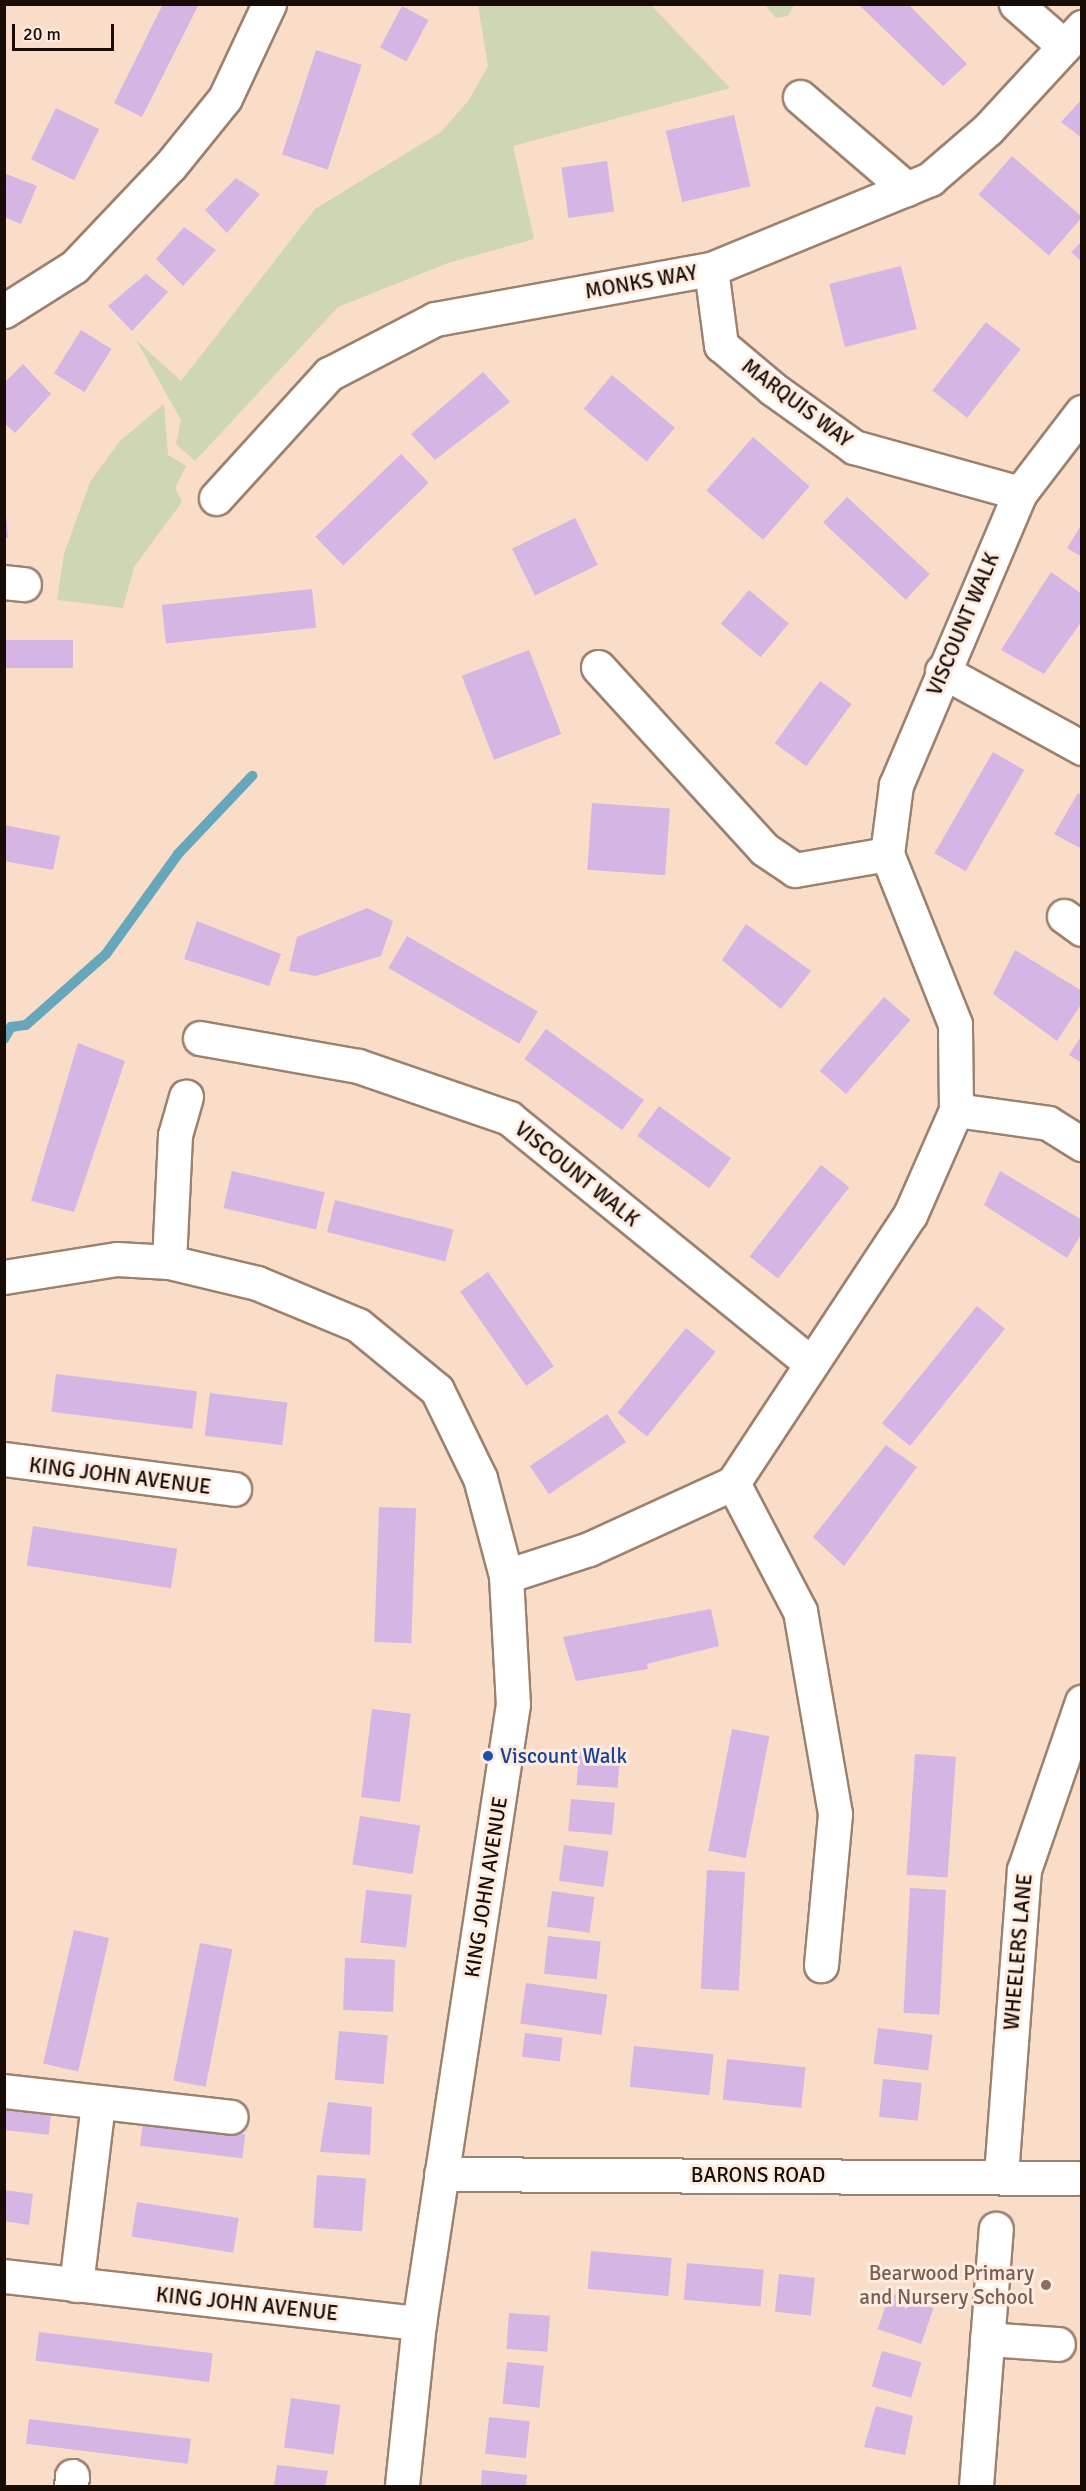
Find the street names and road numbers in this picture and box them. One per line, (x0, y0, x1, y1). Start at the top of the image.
street label: MONKS WAY (583, 260, 699, 304)
street label: MARQUIS WAY (737, 353, 857, 453)
street label: VISCOUNT WALK (922, 549, 1004, 699)
street label: VISCOUNT WALK (510, 1116, 644, 1232)
street label: KING JOHN AVENUE (28, 1452, 212, 1500)
street label: KING JOHN AVENUE (459, 1795, 513, 1979)
street label: WHEELERS LANE (999, 1873, 1037, 2031)
street label: BARONS ROAD (691, 2162, 825, 2188)
street label: KING JOHN AVENUE (155, 2282, 339, 2326)

